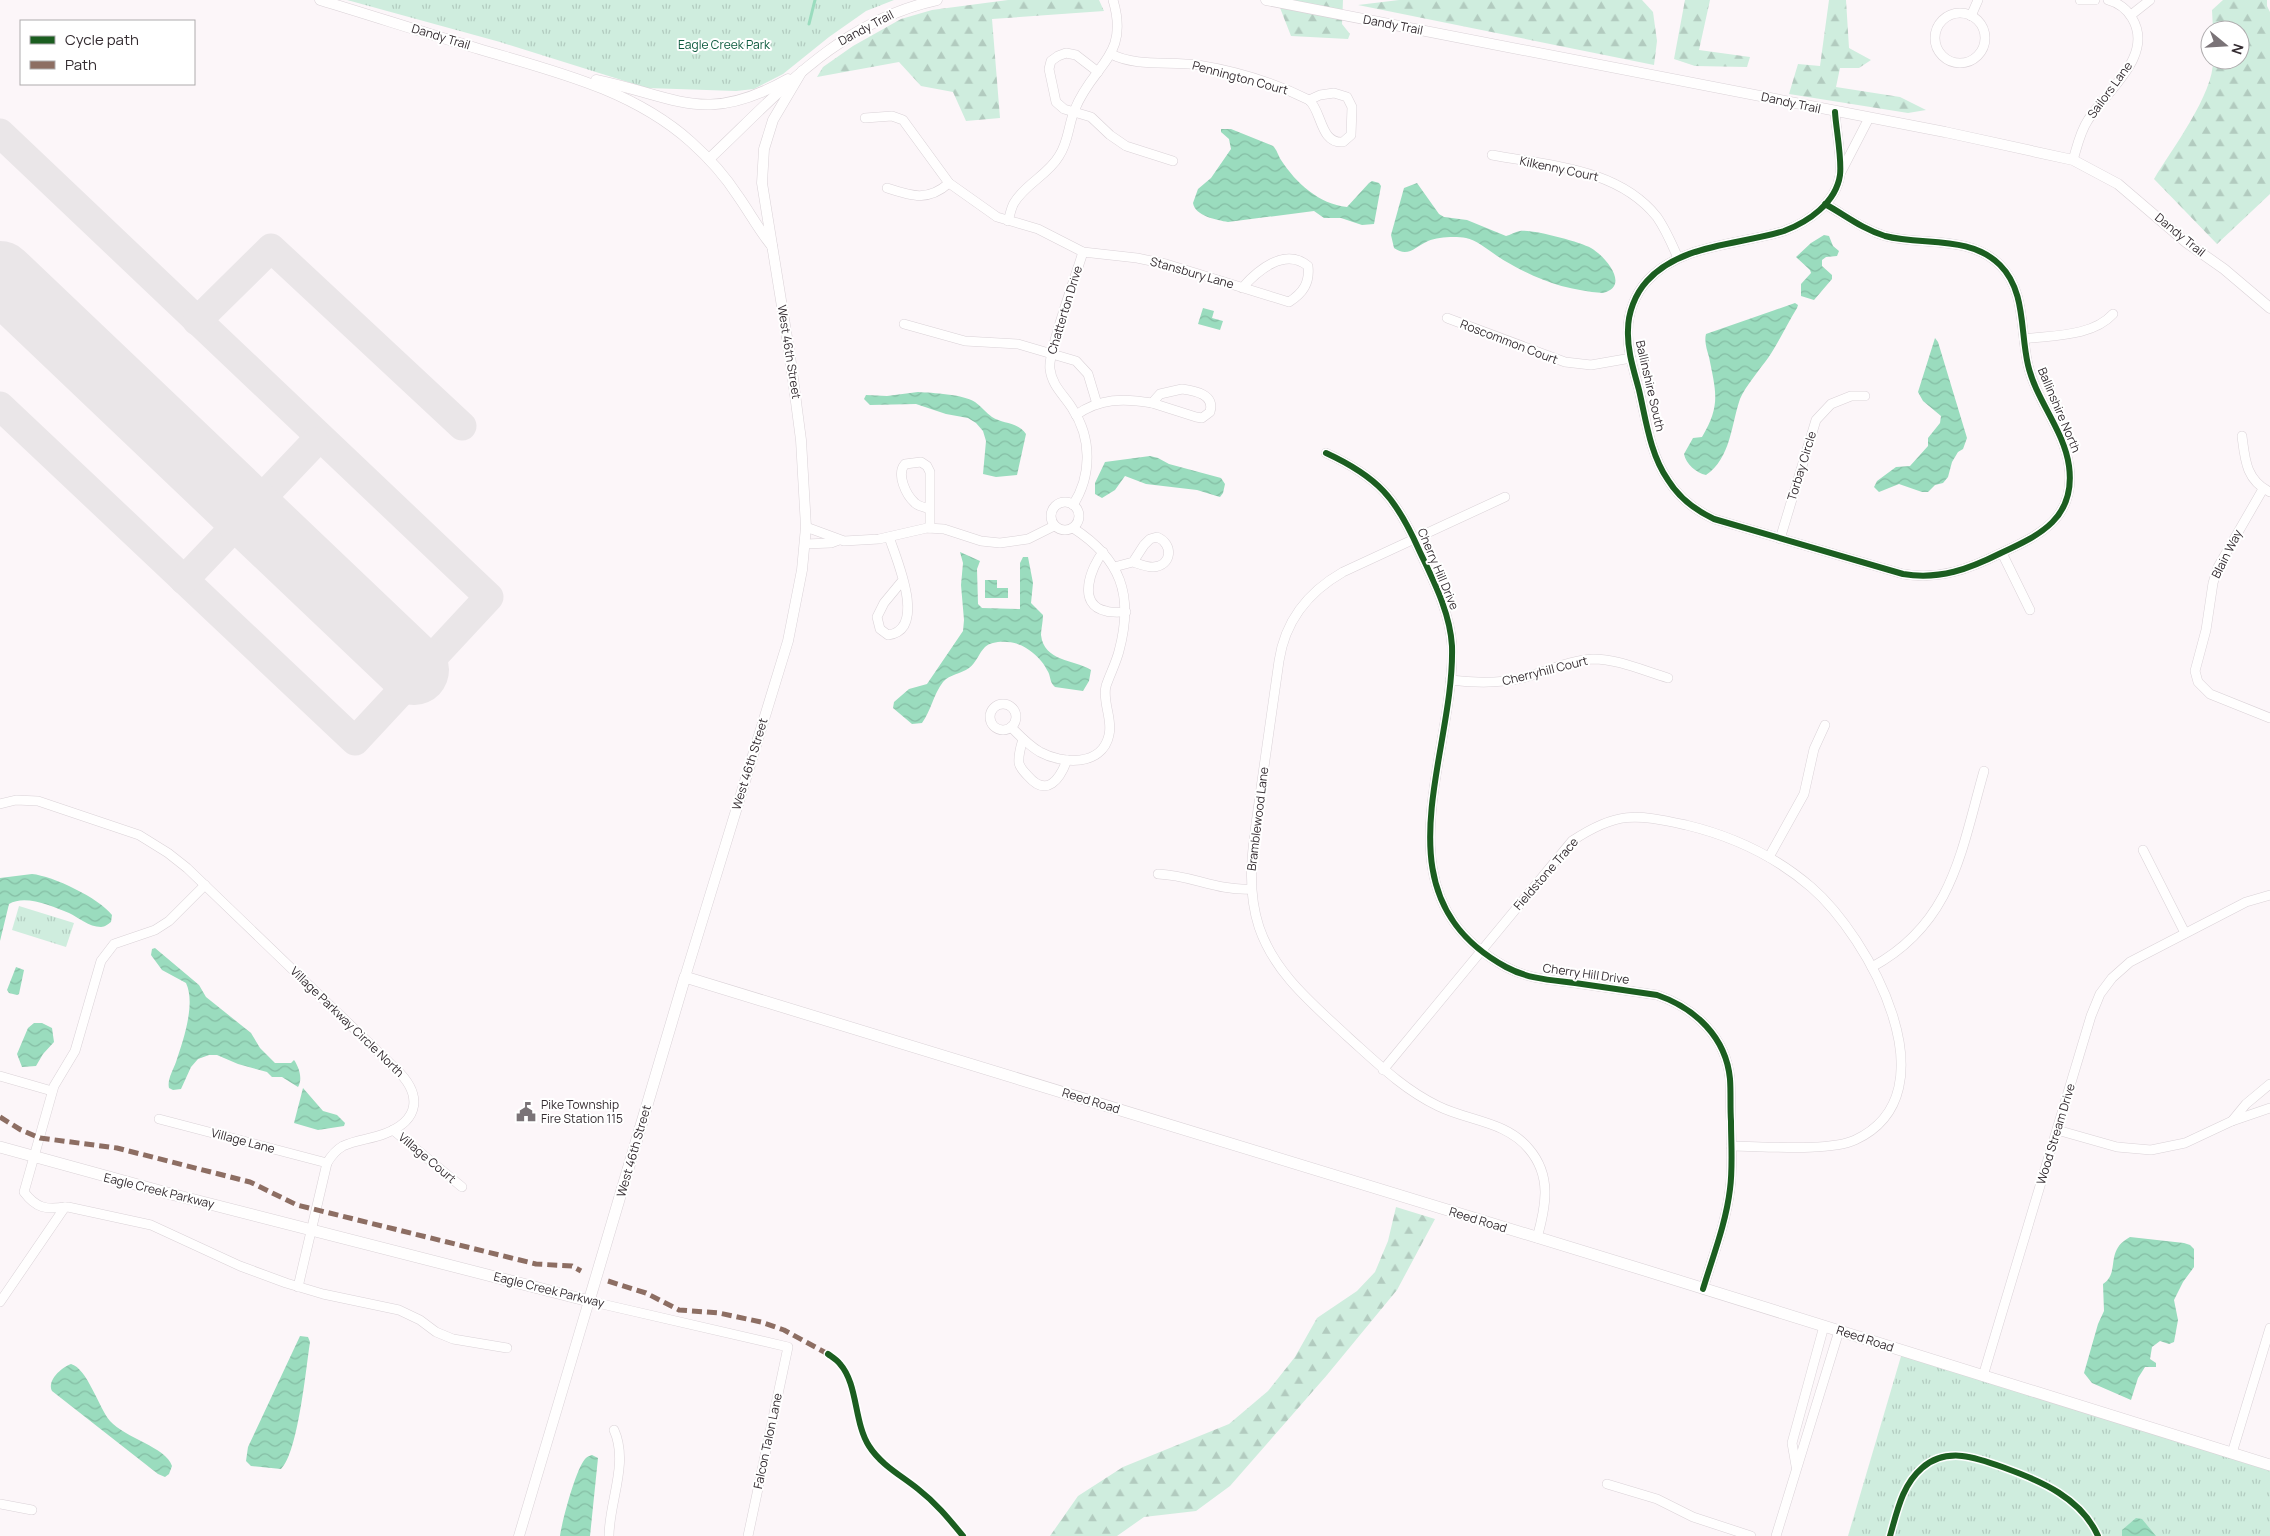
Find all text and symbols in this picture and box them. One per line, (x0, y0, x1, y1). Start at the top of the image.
street label: Dandy Trail (835, 6, 896, 49)
street label: Dandy Trail (1362, 10, 1424, 39)
legend (20, 20, 195, 85)
street label: Dandy Trail (410, 20, 473, 54)
north arrow (2200, 20, 2250, 70)
text: Cycle path (65, 29, 139, 50)
park label: Eagle Creek Park (678, 36, 771, 53)
text: N (2227, 41, 2248, 57)
text: Path (65, 54, 97, 75)
street label: Pennington Court (1190, 57, 1290, 99)
street label: Sailors Lane (2083, 58, 2136, 122)
street label: Dandy Trail (1760, 88, 1822, 117)
street label: Kilkenny Court (1518, 152, 1600, 185)
street label: Dandy Trail (2151, 209, 2209, 260)
street label: Stansbury Lane (1148, 252, 1236, 293)
street label: Chatterton Drive (1043, 263, 1086, 356)
street label: West 46th Street (774, 304, 805, 400)
street label: Roscommon Court (1458, 315, 1561, 368)
street label: Ballinshire South (1632, 339, 1669, 433)
street label: Ballinshire North (2034, 365, 2085, 455)
street label: Torbay Circle (1783, 429, 1820, 503)
street label: Cherry Hill Drive (1414, 525, 1463, 612)
street label: Blain Way (2207, 526, 2246, 581)
street label: Cherryhill Court (1500, 652, 1590, 689)
street label: West 46th Street (727, 716, 772, 812)
street label: Bramblewood Lane (1243, 766, 1272, 872)
street label: Fieldstone Trace (1509, 834, 1582, 914)
street label: Cherry Hill Drive (1542, 959, 1630, 988)
street label: Village Parkway Circle North (287, 963, 408, 1081)
street label: Wood Stream Drive (2032, 1081, 2079, 1186)
street label: Reed Road (1060, 1084, 1122, 1117)
place label: Pike Township Fire Station 115 (541, 1096, 623, 1127)
public building icon: Pike Township Fire Station 115 (515, 1101, 537, 1123)
street label: West 46th Street (612, 1103, 655, 1199)
street label: Village Lane (209, 1124, 277, 1157)
street label: Village Court (395, 1128, 460, 1187)
street label: Eagle Creek Parkway (102, 1169, 217, 1213)
street label: Reed Road (1447, 1203, 1509, 1236)
street label: Eagle Creek Parkway (492, 1268, 607, 1312)
street label: Reed Road (1834, 1321, 1896, 1356)
street label: Falcon Talon Lane (749, 1391, 786, 1490)

